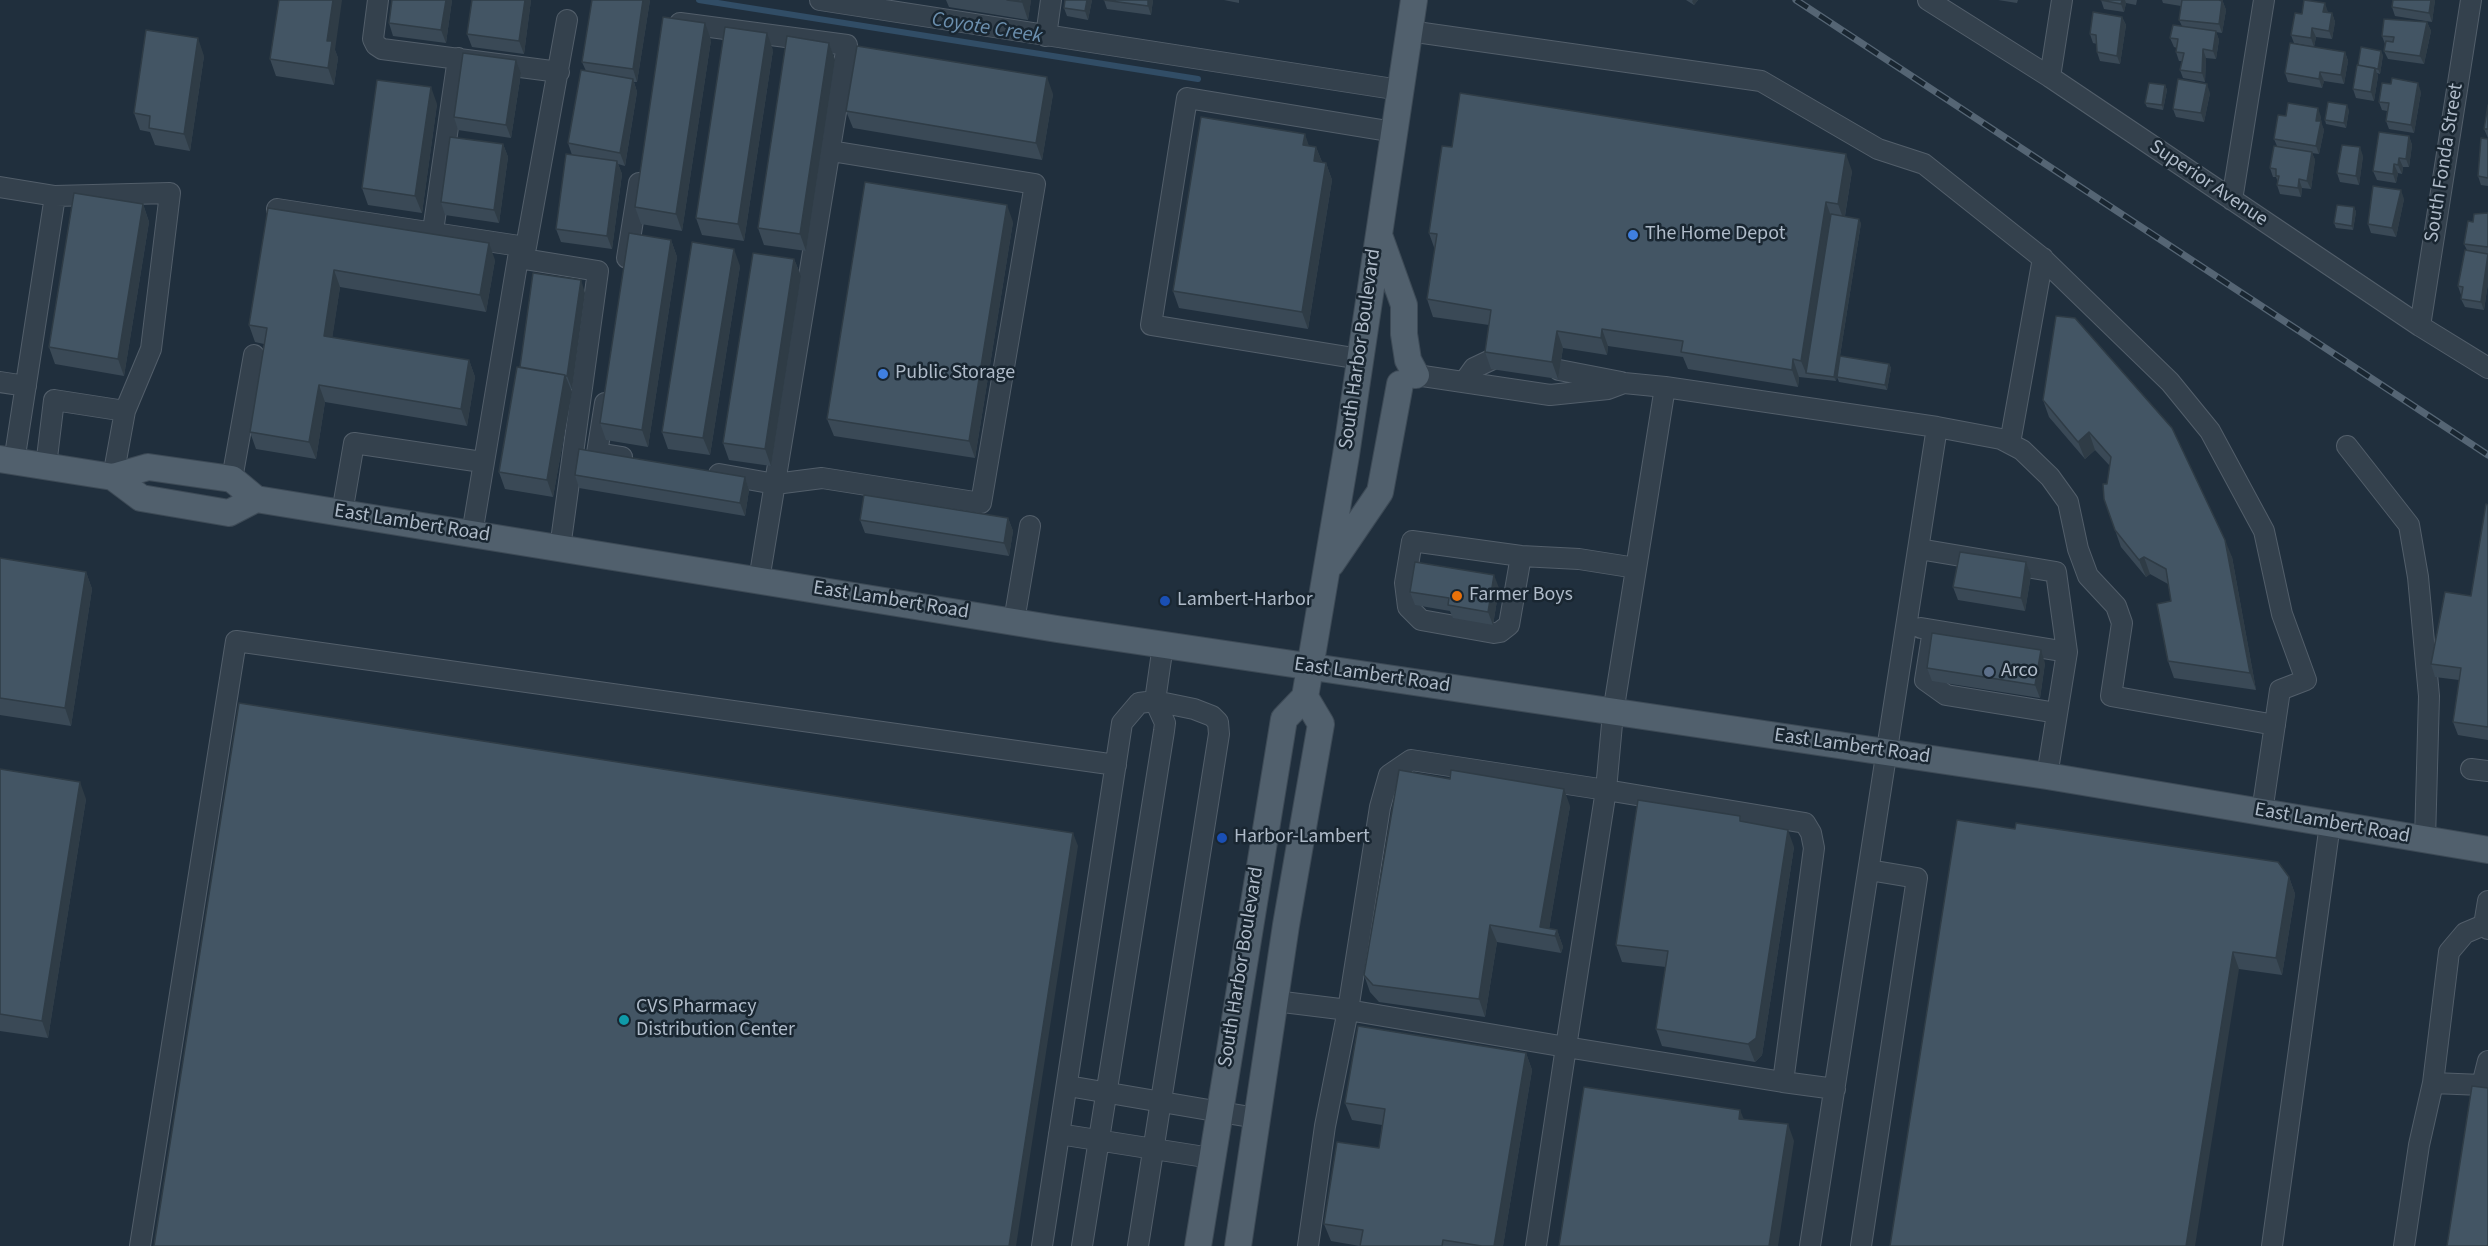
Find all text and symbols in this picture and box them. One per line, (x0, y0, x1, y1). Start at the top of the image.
water label: Coyote Creek (930, 8, 1044, 50)
street label: South Fonda Street (2421, 82, 2469, 244)
street label: Superior Avenue (2144, 136, 2272, 232)
place label: The Home Depot (1645, 223, 1785, 247)
marker: The Home Depot (1626, 228, 1640, 242)
street label: South Harbor Boulevard (1335, 247, 1387, 451)
place label: Public Storage (895, 362, 1015, 386)
marker: Public Storage (876, 367, 890, 381)
street label: East Lambert Road (332, 500, 492, 548)
street label: East Lambert Road (811, 577, 971, 625)
place label: Farmer Boys (1469, 584, 1573, 608)
place label: Lambert-Harbor (1177, 589, 1313, 613)
marker: Farmer Boys (1450, 589, 1464, 603)
marker: Lambert-Harbor (1158, 594, 1172, 608)
street label: East Lambert Road (1292, 653, 1452, 699)
place label: Arco (2001, 660, 2038, 684)
marker: Arco (1982, 665, 1996, 679)
street label: East Lambert Road (1772, 724, 1932, 770)
street label: East Lambert Road (2252, 799, 2412, 849)
place label: Harbor-Lambert (1234, 826, 1370, 850)
marker: Harbor-Lambert (1215, 831, 1229, 845)
street label: South Harbor Boulevard (1214, 865, 1270, 1069)
place label: CVS Pharmacy Distribution Center (636, 996, 795, 1043)
marker: CVS Pharmacy Distribution Center (617, 1013, 631, 1027)

